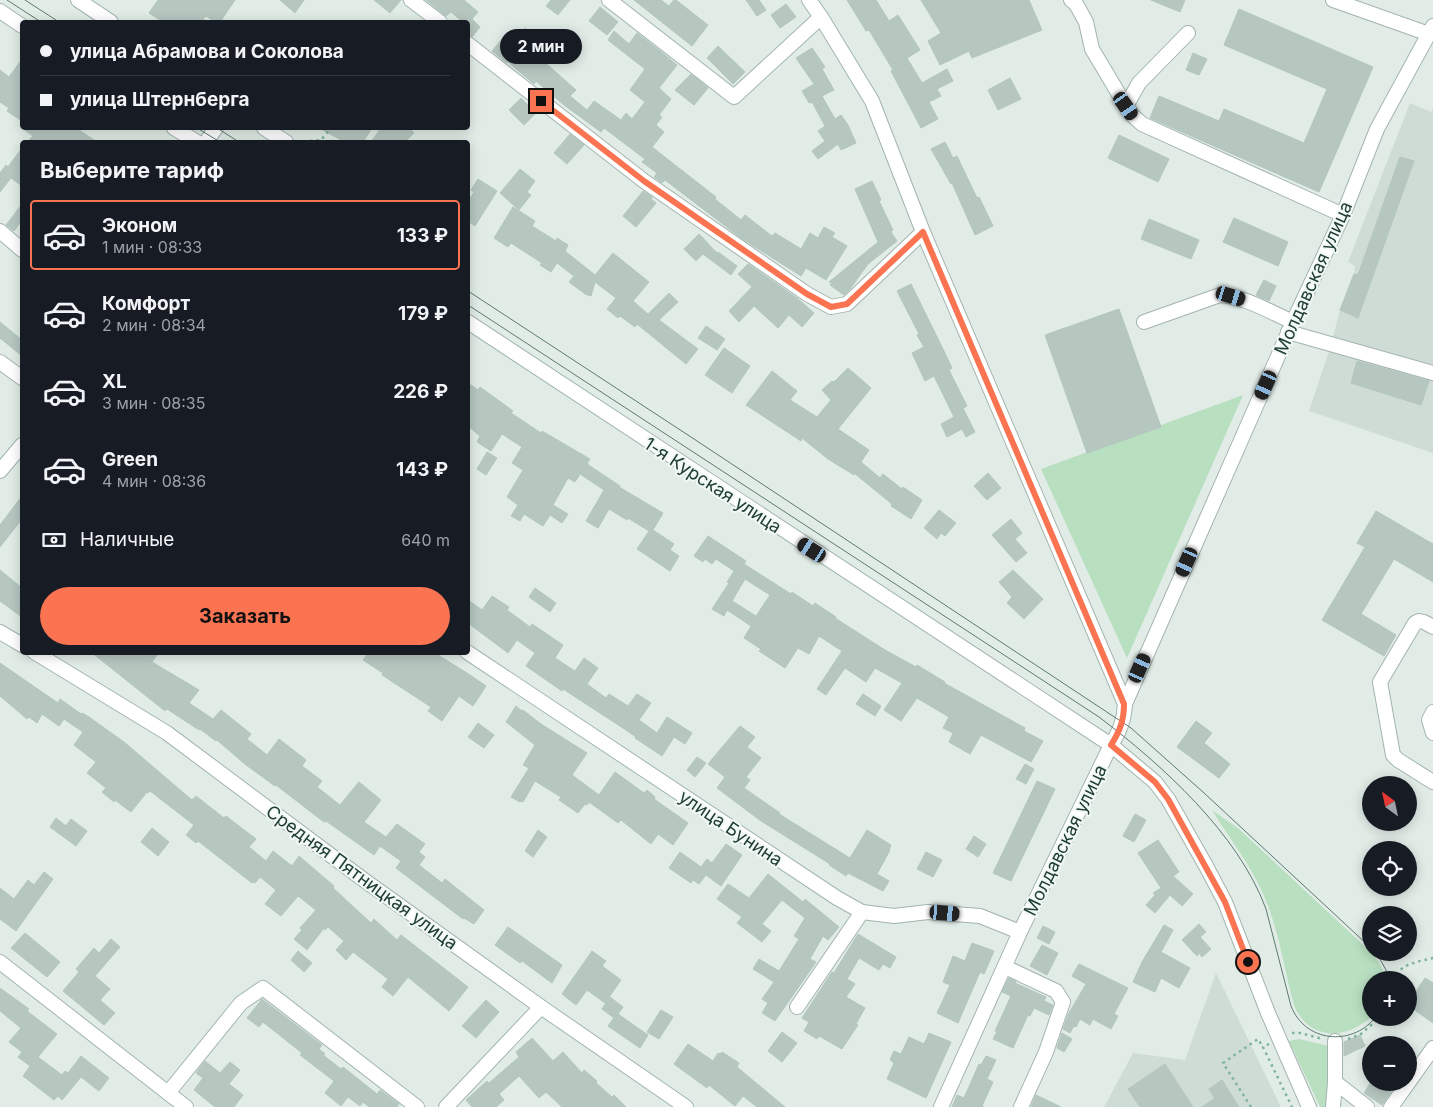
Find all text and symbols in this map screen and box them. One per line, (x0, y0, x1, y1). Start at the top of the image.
callout: 2 мин (500, 28, 582, 64)
text: 2 мин (518, 36, 564, 56)
text: улица Абрамова и Соколова (70, 40, 344, 63)
text: улица Штернберга (70, 88, 250, 111)
car (1111, 89, 1140, 123)
route end (530, 90, 552, 112)
text: Выберите тариф (40, 157, 224, 183)
street label: Молдавская улица (1270, 198, 1356, 358)
icon: car (42, 213, 87, 258)
text: Эконом (102, 214, 177, 237)
text: 133 ₽ (397, 224, 448, 247)
text: 1 мин · 08:33 (102, 237, 202, 257)
car (1214, 284, 1247, 308)
icon: car (42, 291, 87, 336)
text: Комфорт (102, 292, 190, 315)
text: 179 ₽ (398, 302, 448, 325)
text: 2 мин · 08:34 (102, 315, 206, 335)
car (1253, 368, 1278, 402)
icon: car (42, 369, 87, 414)
text: XL (102, 370, 127, 393)
text: 226 ₽ (393, 380, 448, 403)
text: 3 мин · 08:35 (102, 393, 205, 413)
street label: 1-я Курская улица (640, 433, 786, 537)
icon: car (42, 447, 87, 492)
text: Green (102, 448, 158, 471)
text: 143 ₽ (396, 458, 448, 481)
text: 4 мин · 08:36 (102, 471, 206, 491)
icon: cash (40, 526, 68, 554)
text: Наличные (80, 528, 174, 551)
text: 640 m (401, 530, 450, 550)
car (795, 536, 828, 564)
car (1174, 545, 1199, 579)
button: Заказать (40, 587, 450, 645)
car (1127, 651, 1152, 685)
street label: Молдавская улица (1019, 761, 1111, 919)
north arrow (1362, 776, 1418, 831)
map controls (1362, 776, 1417, 1091)
street label: улица Бунина (675, 786, 787, 870)
street label: Средняя Пятницкая улица (262, 800, 462, 954)
button: locate (1362, 841, 1417, 896)
car (929, 904, 960, 922)
button: layers (1362, 906, 1417, 961)
route start (1237, 951, 1259, 973)
button: + (1362, 971, 1417, 1026)
button: − (1362, 1036, 1417, 1091)

